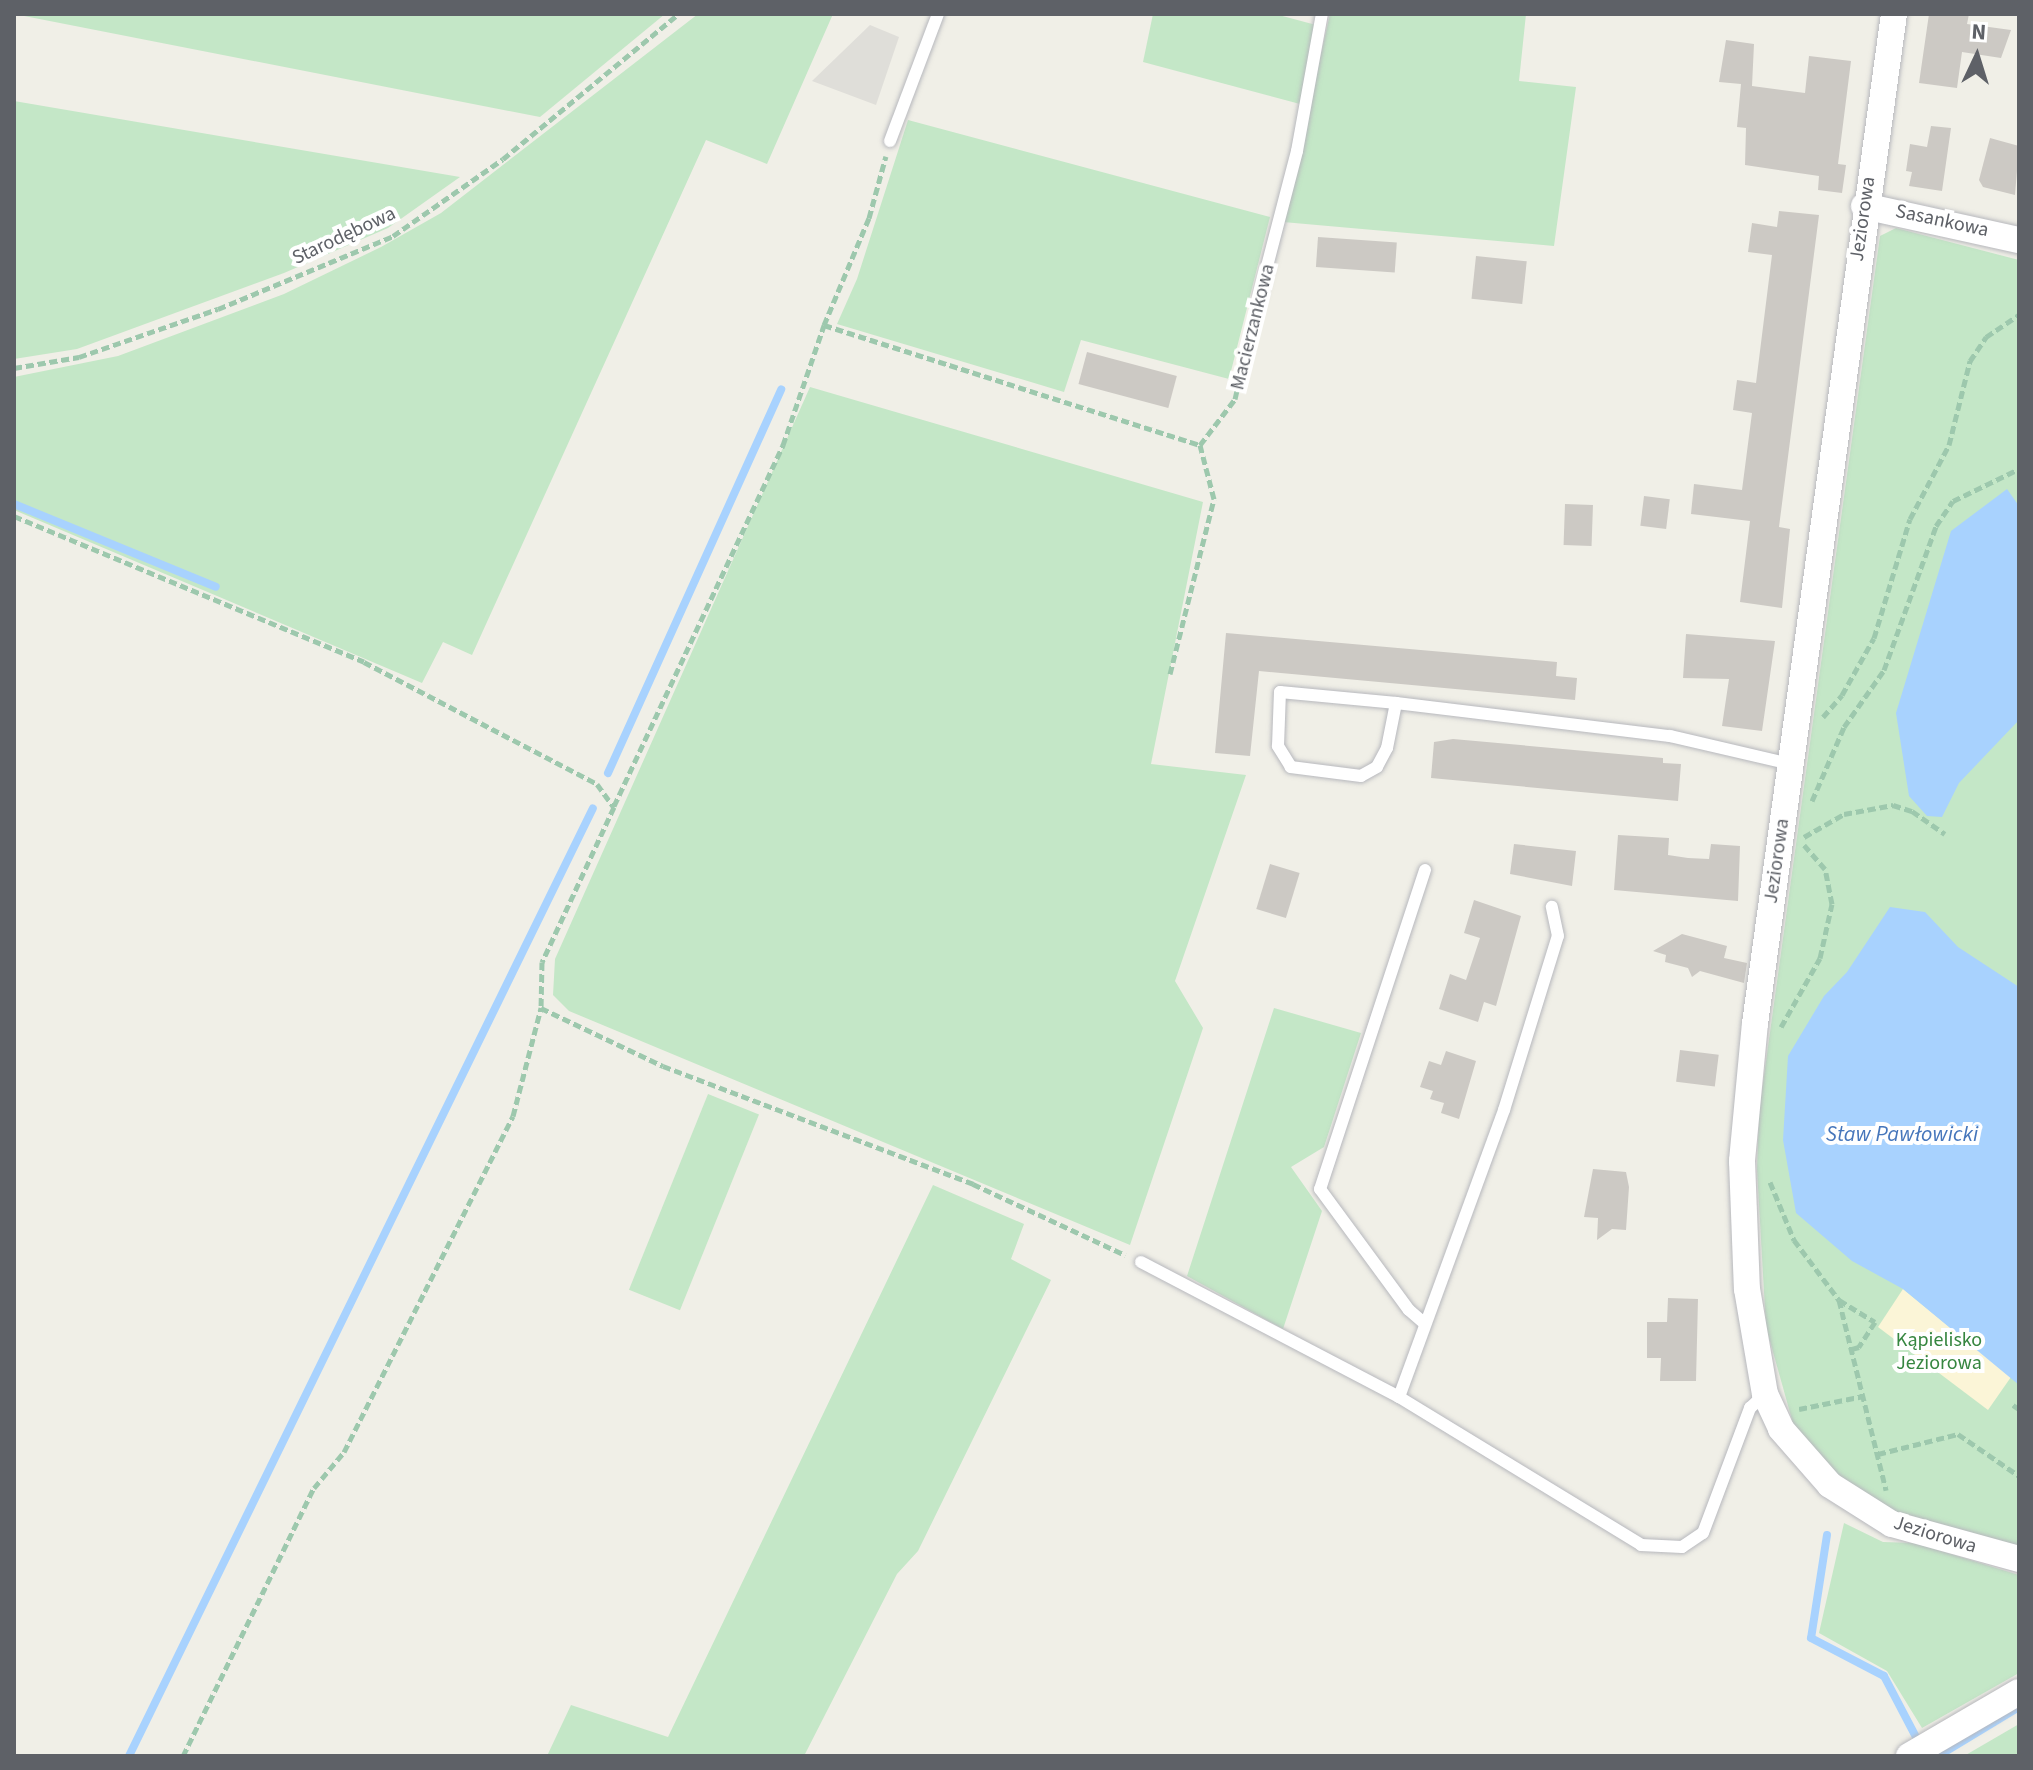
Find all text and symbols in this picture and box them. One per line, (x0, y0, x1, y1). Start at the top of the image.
north arrow (1937, 16, 2017, 96)
text: N (1970, 16, 1987, 49)
street label: Jeziorowa (1845, 175, 1881, 263)
street label: Sasankowa (1893, 199, 1991, 243)
street label: Starodębowa (288, 202, 400, 270)
street label: Macierzankowa (1226, 261, 1280, 393)
street label: Jeziorowa (1759, 817, 1795, 905)
water label: Staw Pawłowicki (1826, 1122, 1978, 1148)
park label: Kąpielisko Jeziorowa (1896, 1329, 1982, 1376)
street label: Jeziorowa (1891, 1511, 1979, 1559)

